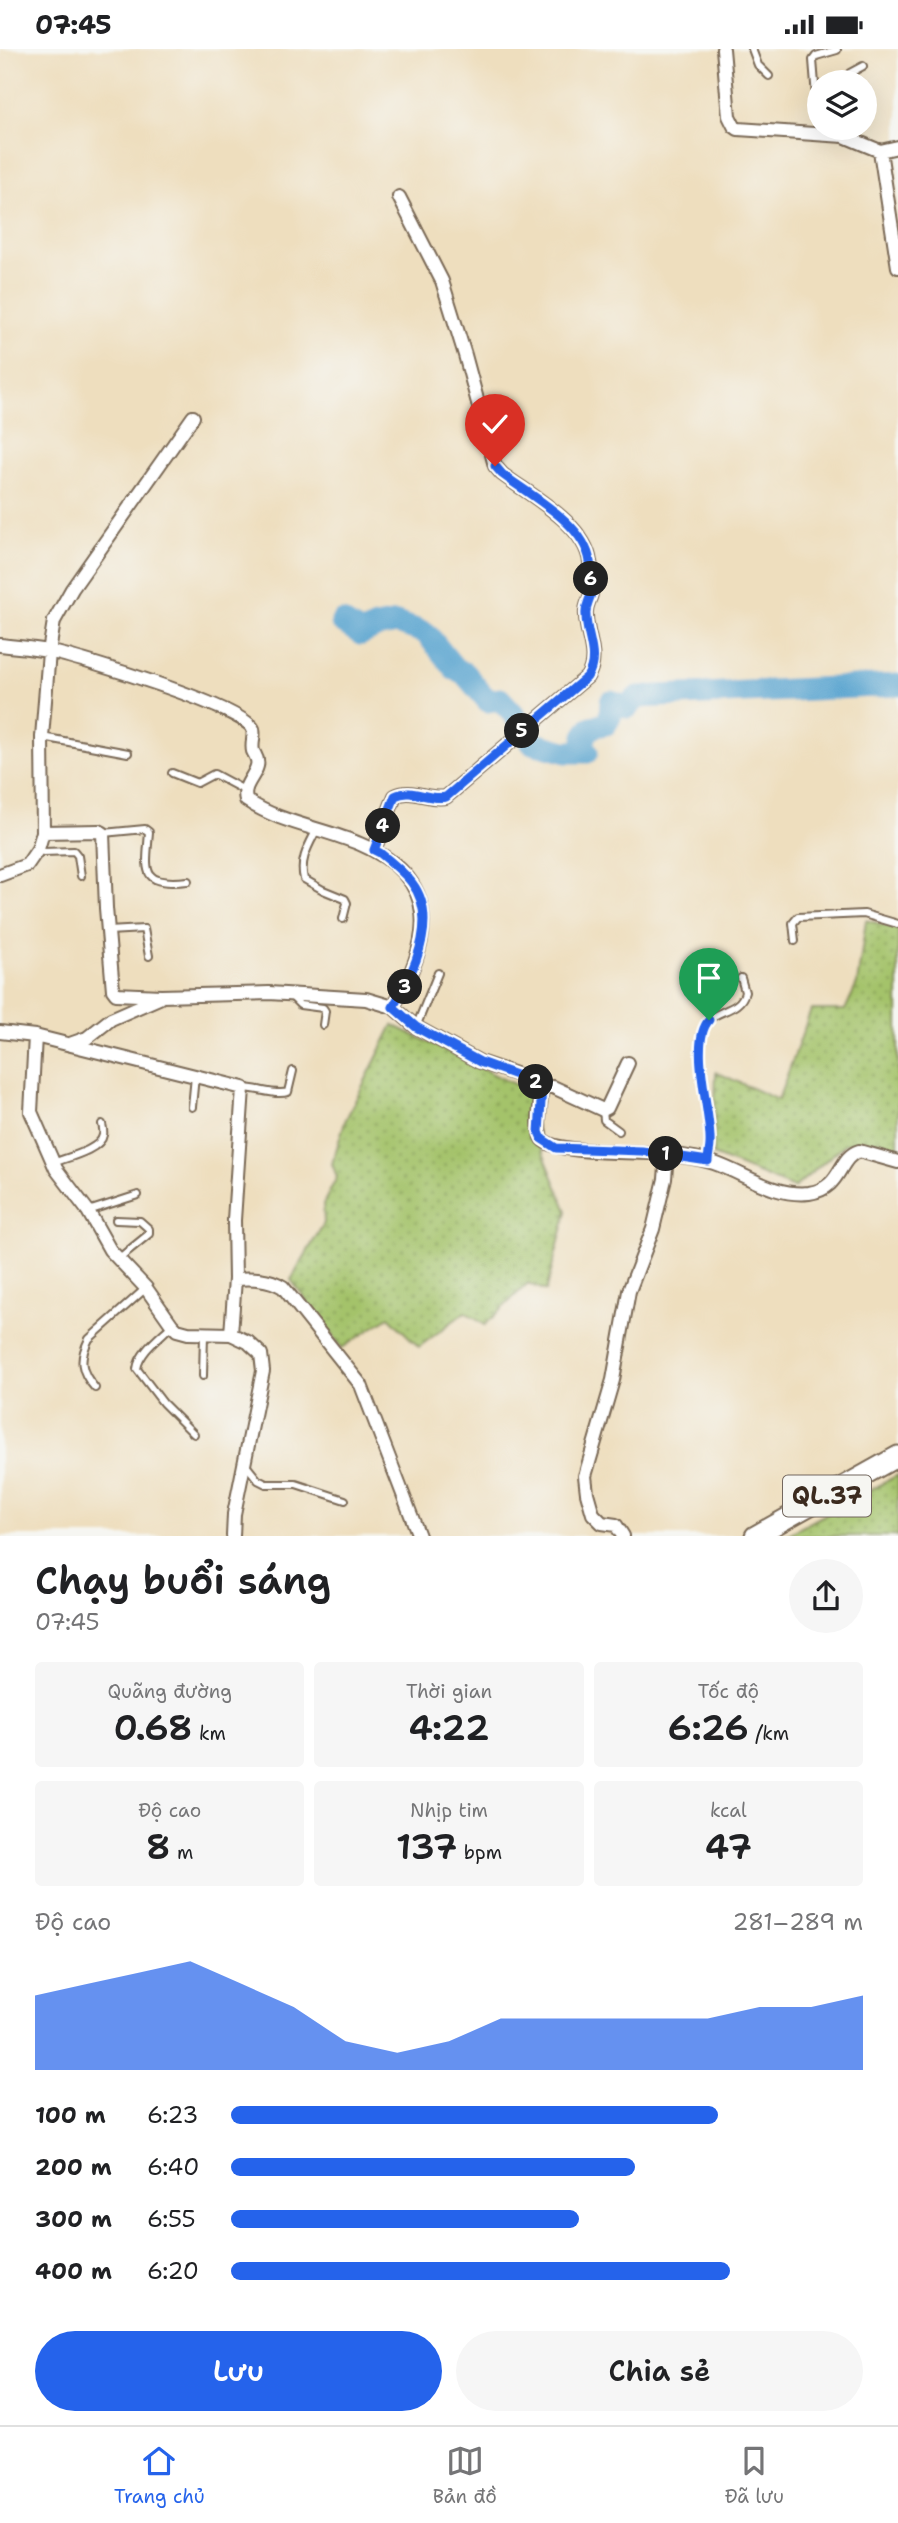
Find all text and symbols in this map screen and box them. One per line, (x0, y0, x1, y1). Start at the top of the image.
text: 07:45 (35, 7, 112, 42)
map controls (807, 70, 877, 140)
button: layers (807, 70, 877, 140)
pin (465, 394, 525, 466)
icon: check (476, 405, 514, 443)
pin: 6 (574, 561, 608, 597)
text: 6 (584, 566, 597, 591)
pin: 5 (504, 713, 540, 749)
text: 5 (516, 718, 527, 743)
pin: 4 (366, 809, 400, 843)
text: 4 (376, 813, 389, 838)
pin (679, 948, 739, 1020)
icon: arrive (690, 959, 728, 997)
pin: 3 (388, 969, 422, 1005)
text: 3 (398, 974, 411, 999)
pin: 2 (518, 1065, 554, 1099)
text: 2 (529, 1069, 542, 1094)
pin: 1 (648, 1137, 684, 1171)
text: 1 (661, 1141, 670, 1166)
road number: QL.37 (783, 1476, 871, 1517)
text: Chạy buổi sáng (35, 1555, 331, 1606)
button: share (789, 1559, 863, 1633)
text: 07:45 (35, 1607, 100, 1637)
text: Quãng đường (107, 1679, 232, 1704)
text: Thời gian (406, 1679, 492, 1704)
text: Tốc độ (698, 1679, 759, 1704)
text: 0.68 (113, 1704, 193, 1751)
text: 4:22 (409, 1704, 489, 1751)
text: 6:26 (667, 1704, 749, 1751)
text: km (193, 1721, 226, 1746)
text: /km (749, 1721, 789, 1746)
text: Độ cao (138, 1798, 201, 1823)
text: Nhịp tim (410, 1798, 488, 1823)
text: kcal (710, 1798, 747, 1823)
text: 8 (146, 1823, 170, 1870)
text: 137 (396, 1823, 457, 1870)
text: 47 (705, 1823, 752, 1870)
text: m (170, 1840, 193, 1865)
text: bpm (457, 1840, 502, 1865)
text: Độ cao (35, 1907, 111, 1937)
text: 281–289 m (733, 1907, 863, 1937)
text: 100 m (35, 2100, 106, 2130)
text: 6:23 (147, 2100, 198, 2130)
text: 200 m (35, 2152, 112, 2182)
text: 6:40 (147, 2152, 199, 2182)
text: 300 m (35, 2204, 112, 2234)
text: 6:55 (147, 2204, 196, 2234)
text: 400 m (35, 2256, 112, 2286)
text: 6:20 (147, 2256, 199, 2286)
button: Lưu (35, 2331, 442, 2411)
button: Chia sẻ (456, 2331, 863, 2411)
tab: Trang chủ (114, 2442, 205, 2509)
tab: Bản đồ (433, 2442, 497, 2509)
tab: Đã lưu (725, 2442, 784, 2509)

